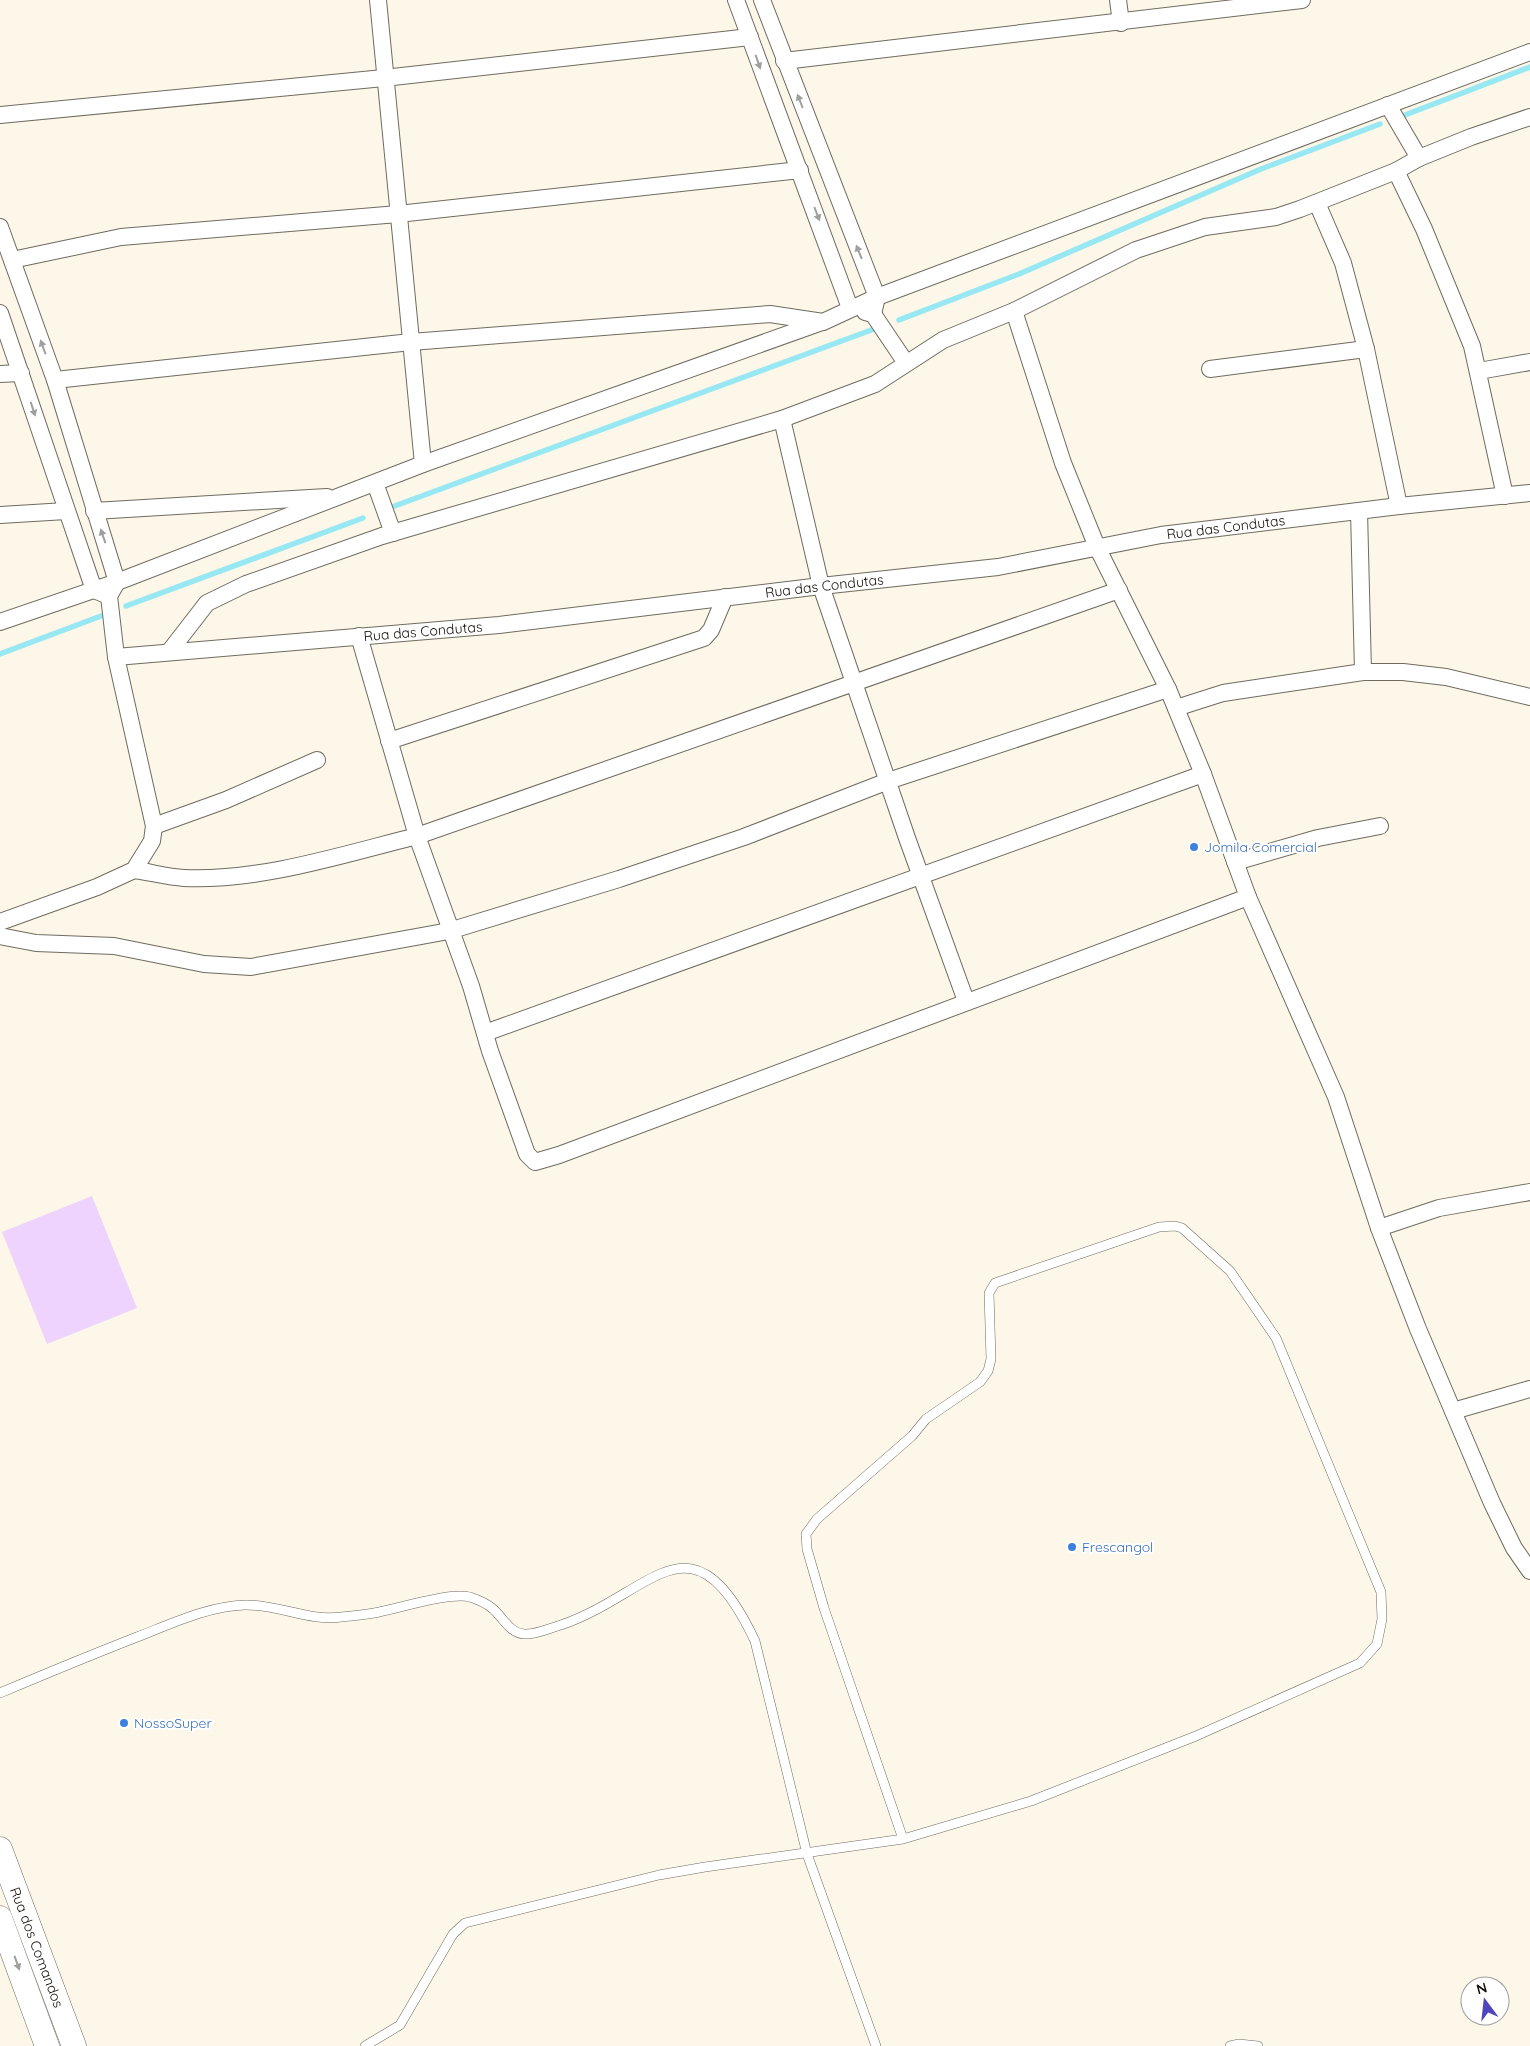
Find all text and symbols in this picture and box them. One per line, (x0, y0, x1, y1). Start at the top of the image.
one-way arrow (755, 55, 762, 70)
one-way arrow (796, 93, 804, 108)
one-way arrow (813, 207, 821, 222)
one-way arrow (855, 244, 863, 259)
one-way arrow (39, 340, 46, 355)
one-way arrow (29, 402, 37, 417)
street label: Rua das Condutas (1165, 511, 1286, 543)
one-way arrow (99, 528, 106, 543)
street label: Rua das Condutas (764, 570, 884, 602)
street label: Rua das Condutas (363, 617, 483, 645)
place label: Jomila Comercial (1204, 838, 1317, 856)
marker: Jomila Comercial (1188, 841, 1200, 853)
place label: Frescangol (1082, 1538, 1153, 1556)
marker: Frescangol (1066, 1541, 1078, 1553)
place label: NossoSuper (134, 1714, 212, 1732)
marker: NossoSuper (118, 1717, 130, 1729)
street label: Rua dos Comandos (6, 1884, 68, 2010)
one-way arrow (13, 1956, 21, 1971)
north arrow (1460, 1976, 1510, 2026)
text: N (1474, 1978, 1489, 1998)

